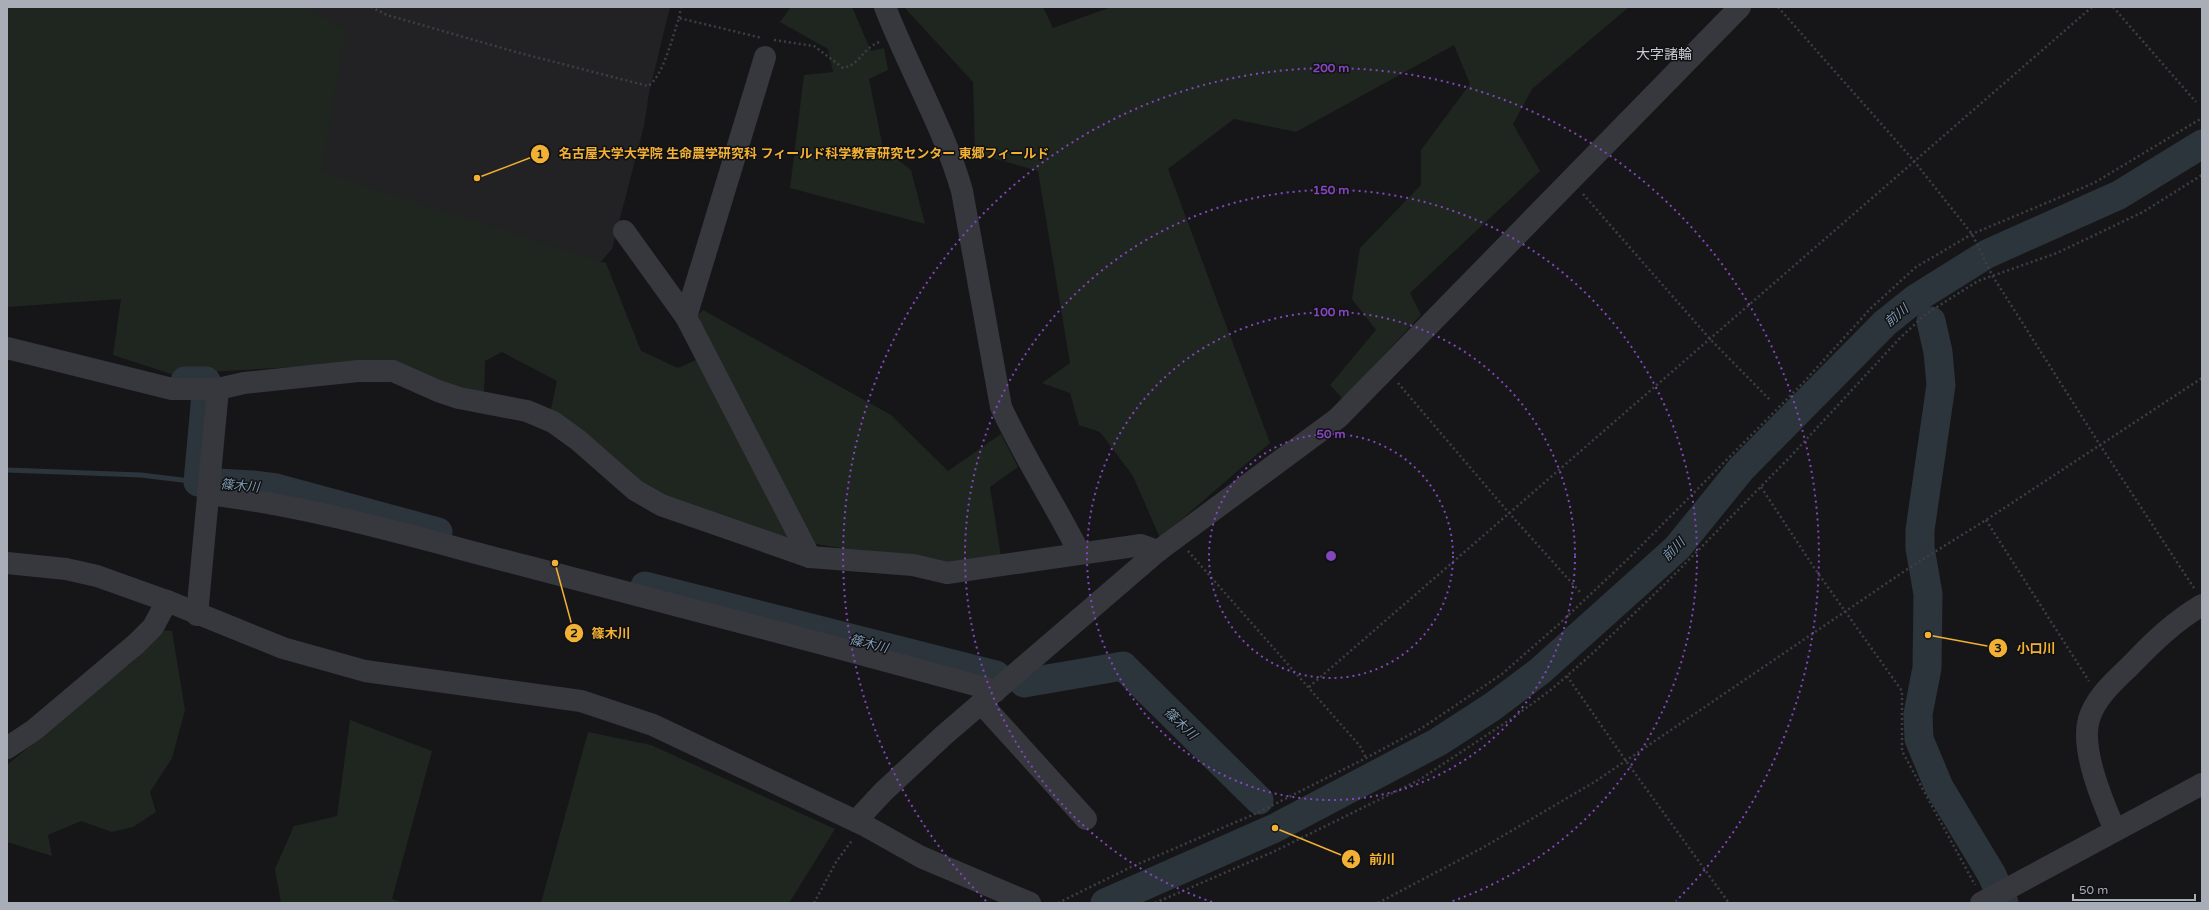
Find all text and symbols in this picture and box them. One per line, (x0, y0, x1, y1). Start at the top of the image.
district label: 大字諸輪 (1636, 46, 1692, 63)
text: 200 m (1313, 61, 1349, 75)
callout: 名古屋大学大学院 生命農学研究科 フィールド科学教育研究センター 東郷フィールド (530, 141, 1057, 166)
text: 名古屋大学大学院 生命農学研究科 フィールド科学教育研究センター 東郷フィールド (559, 146, 1049, 162)
text: 1 (536, 147, 544, 161)
text: 150 m (1313, 183, 1349, 197)
water label: 前川 (1882, 300, 1913, 330)
text: 100 m (1313, 305, 1349, 319)
text: 50 m (1316, 427, 1346, 441)
water label: 篠木川 (220, 476, 262, 496)
water label: 前川 (1659, 533, 1690, 565)
centre of rings (1324, 549, 1338, 563)
callout: 篠木川 (564, 621, 639, 646)
text: 2 (570, 626, 578, 640)
text: 篠木川 (591, 626, 631, 642)
water label: 篠木川 (848, 631, 892, 657)
callout: 小口川 (1988, 636, 2063, 661)
text: 3 (1994, 641, 2002, 655)
text: 小口川 (2016, 641, 2056, 657)
water label: 篠木川 (1161, 704, 1201, 744)
callout: 前川 (1341, 847, 1403, 872)
text: 前川 (1369, 852, 1395, 868)
text: 4 (1347, 853, 1355, 867)
scale bar (2073, 876, 2195, 902)
text: 50 m (2079, 883, 2108, 897)

